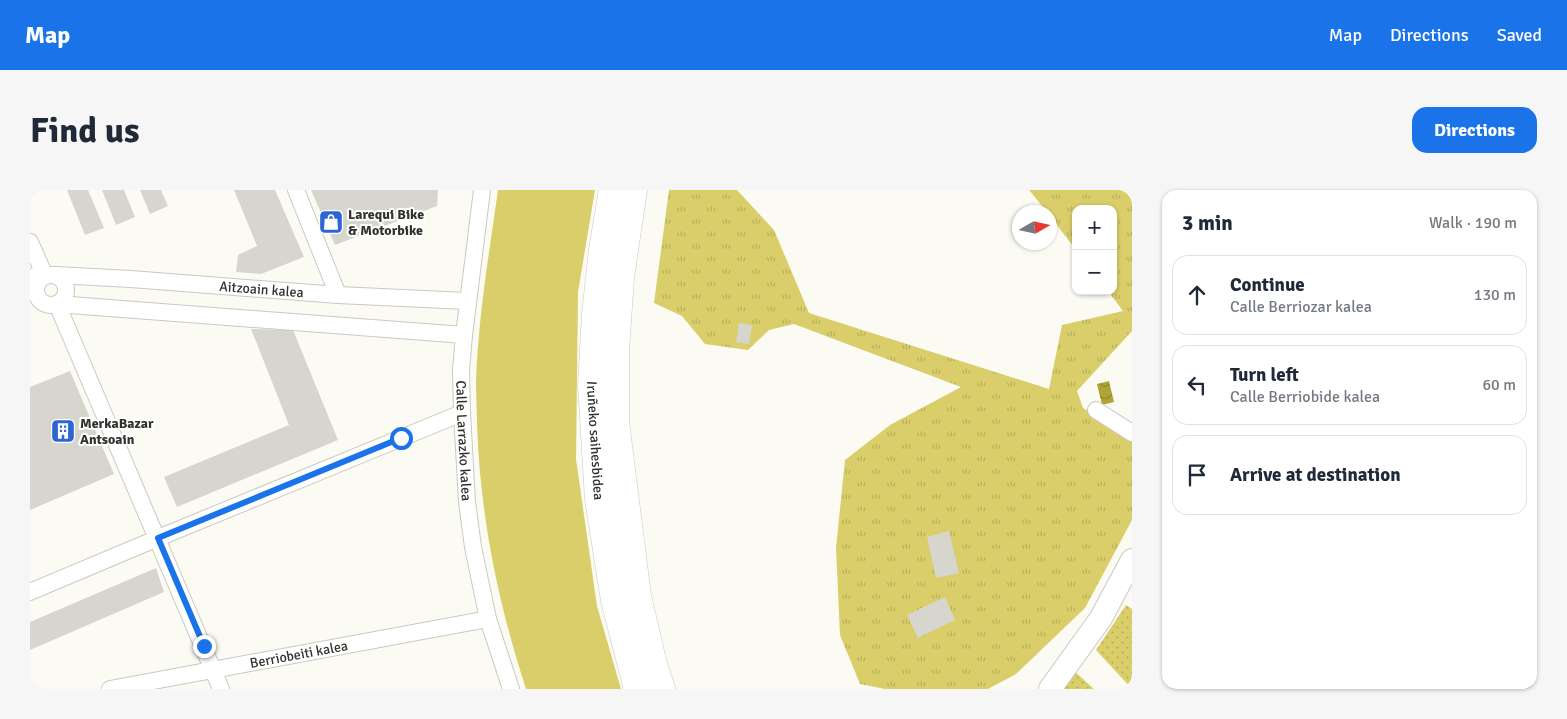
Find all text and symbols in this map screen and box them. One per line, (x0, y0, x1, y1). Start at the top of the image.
text: Map (25, 20, 70, 50)
text: Map (1329, 24, 1362, 46)
text: Directions (1390, 24, 1469, 46)
text: Saved (1497, 24, 1542, 46)
button: Directions (1412, 107, 1537, 153)
text: Find us (30, 109, 140, 152)
north arrow (1012, 205, 1057, 250)
map controls (1072, 205, 1117, 295)
button: + (1072, 205, 1117, 250)
place label: Larequi Bike & Motorbike (348, 206, 424, 239)
shop icon: Larequi Bike & Motorbike (318, 209, 344, 235)
text: 3 min (1182, 210, 1233, 236)
text: Walk · 190 m (1429, 213, 1517, 233)
button: − (1072, 250, 1117, 295)
text: Continue (1230, 273, 1305, 297)
street label: Aitzoain kalea (219, 277, 304, 301)
icon: ahead (1183, 281, 1211, 309)
text: 130 m (1474, 285, 1516, 305)
text: Calle Berriozar kalea (1230, 297, 1372, 317)
text: Turn left (1230, 363, 1299, 387)
icon: left (1183, 371, 1211, 399)
text: 60 m (1482, 375, 1516, 395)
street label: Calle Larrazko kalea (453, 380, 475, 501)
street label: Iruñeko saihesbidea (584, 381, 608, 501)
text: Calle Berriobide kalea (1230, 387, 1380, 407)
place label: MerkaBazar Antsoain (80, 415, 154, 448)
building icon: MerkaBazar Antsoain (50, 418, 76, 444)
route start (390, 427, 413, 450)
icon: arrive (1183, 461, 1211, 489)
text: Arrive at destination (1230, 463, 1401, 487)
route end (193, 635, 216, 658)
street label: Berriobeiti kalea (248, 637, 349, 671)

